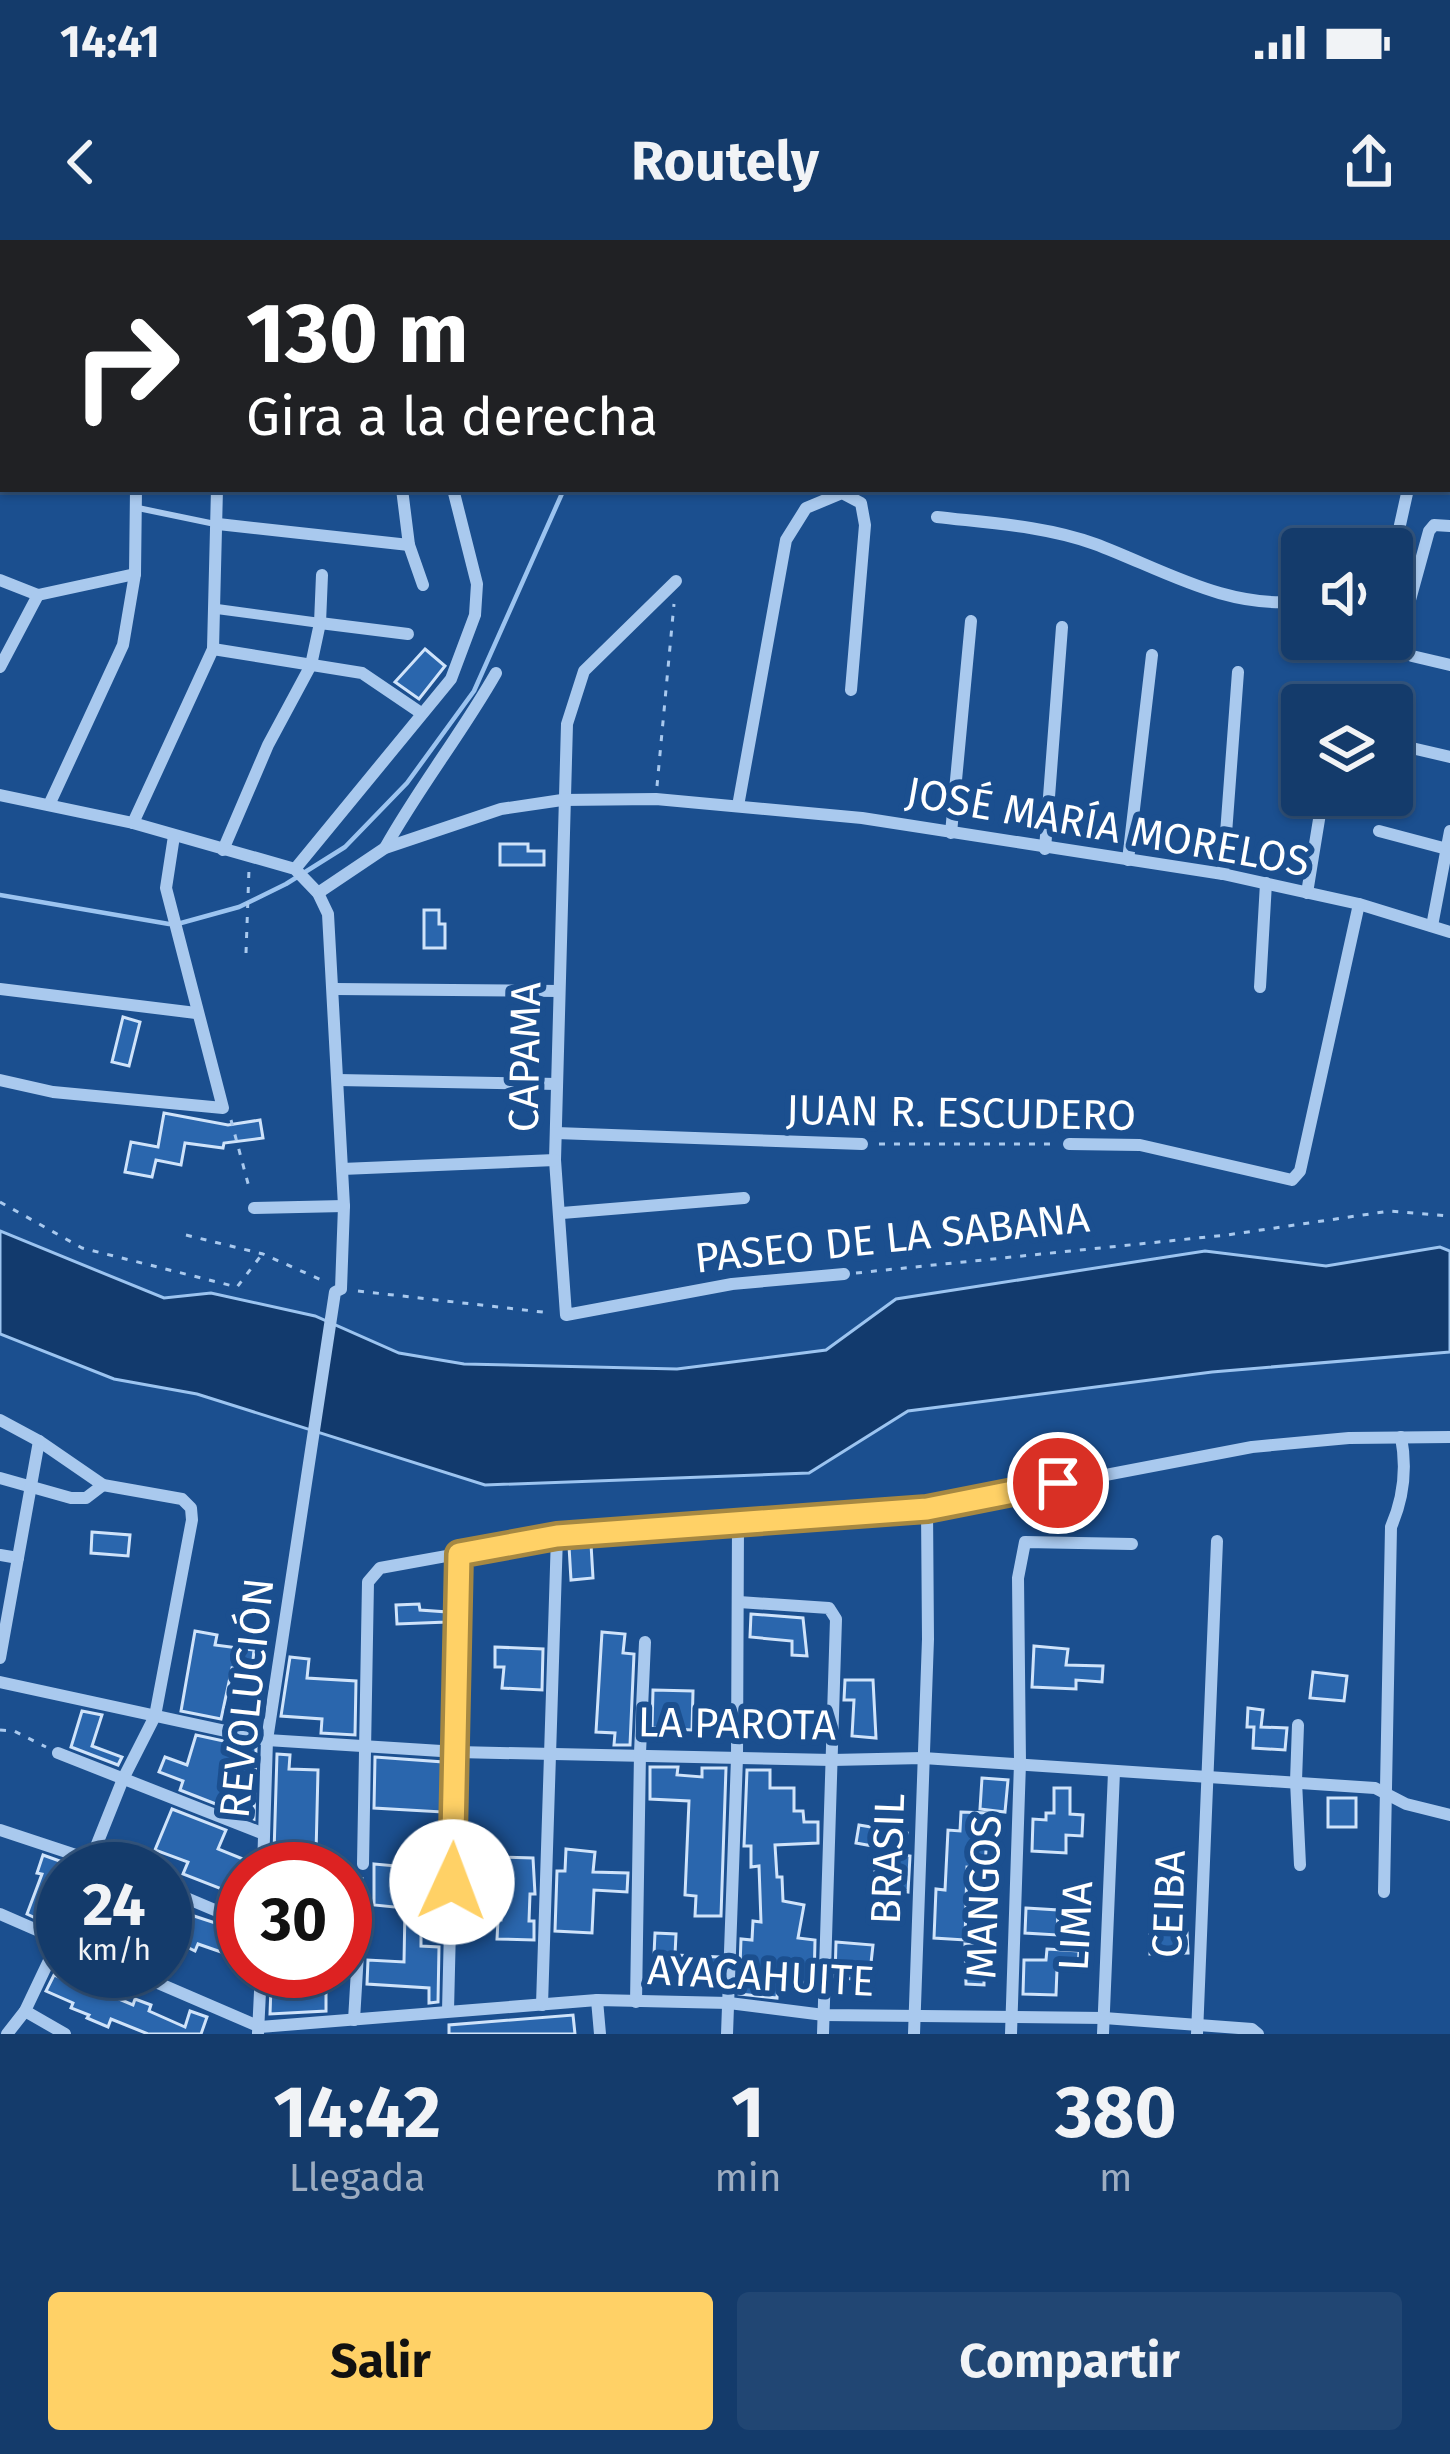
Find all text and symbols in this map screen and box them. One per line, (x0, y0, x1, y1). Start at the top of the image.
text: 14:41 (60, 15, 160, 69)
icon: back (48, 129, 114, 195)
icon: share (1336, 129, 1402, 195)
text: Routely (631, 130, 819, 194)
text: 130 m (246, 283, 469, 384)
icon: right (48, 288, 204, 444)
text: Gira a la derecha (246, 385, 658, 449)
map controls (1281, 528, 1413, 816)
button: sound (1281, 528, 1413, 660)
button: layers (1281, 684, 1413, 816)
street label: JOSÉ MARÍA MORELOS (902, 767, 1313, 887)
street label: CAPAMA (499, 981, 551, 1133)
street label: JUAN R. ESCUDERO (785, 1085, 1136, 1141)
street label: PASEO DE LA SABANA (692, 1192, 1092, 1284)
pin (1007, 1432, 1109, 1534)
icon: arrive (1025, 1450, 1091, 1516)
street label: REVOLUCIÓN (210, 1575, 284, 1821)
street label: LA PAROTA (637, 1697, 837, 1751)
street label: BRASIL (861, 1793, 915, 1925)
street label: MANGOS (956, 1814, 1012, 1980)
position arrow (389, 1819, 515, 1945)
speed limit sign: 30 (216, 1842, 372, 1998)
street label: CEIBA (1142, 1849, 1196, 1959)
text: 24 (82, 1869, 146, 1941)
street label: LIMA (1049, 1880, 1103, 1972)
text: km/h (77, 1932, 151, 1968)
street label: AYACAHUITE (646, 1945, 876, 2007)
text: 14:42 (273, 2070, 441, 2156)
text: 1 (731, 2070, 765, 2156)
text: 380 (1055, 2070, 1177, 2156)
text: Llegada (289, 2155, 426, 2201)
text: min (714, 2155, 782, 2201)
text: m (1099, 2155, 1133, 2201)
button: Salir (48, 2292, 713, 2430)
button: Compartir (737, 2292, 1402, 2430)

